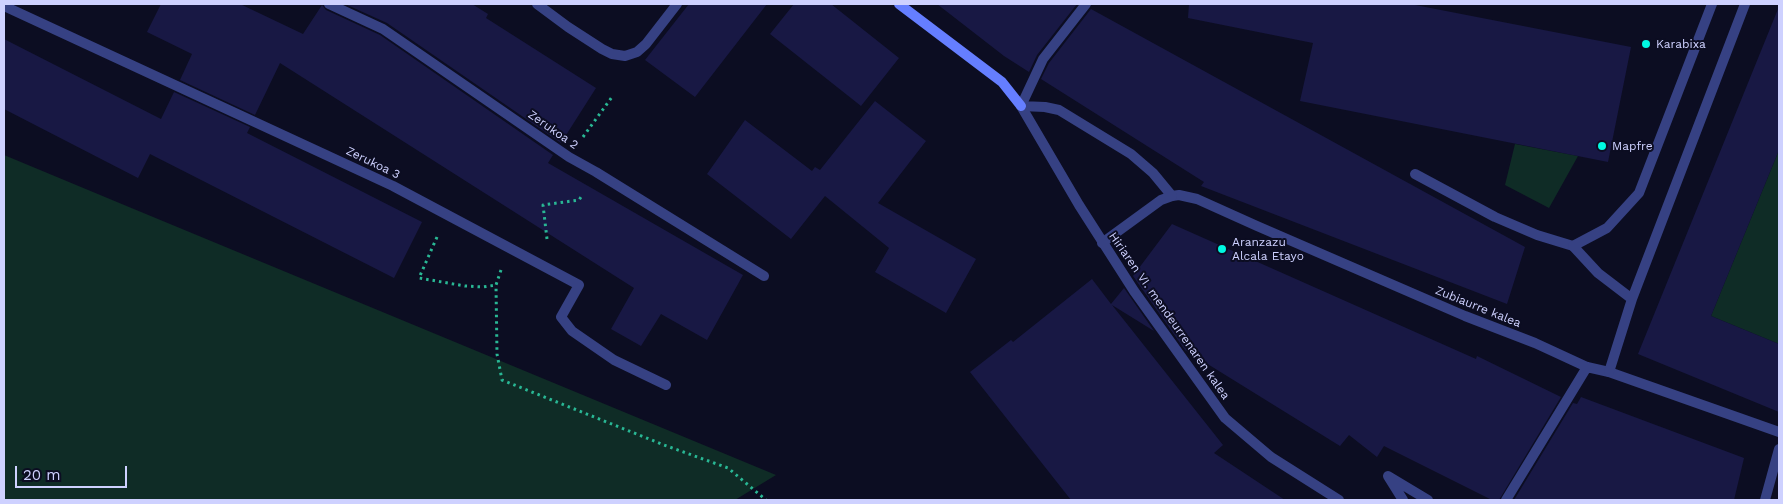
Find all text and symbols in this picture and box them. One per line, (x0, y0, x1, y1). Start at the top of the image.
place label: Karabixa (1656, 37, 1706, 51)
marker: Karabixa (1640, 38, 1652, 50)
street label: Zerukoa 2 (525, 107, 581, 153)
place label: Mapfre (1612, 139, 1653, 153)
marker: Mapfre (1596, 140, 1608, 152)
street label: Zerukoa 3 (344, 144, 402, 182)
street label: Hiriaren VI. mendeurrenaren kalea (1105, 230, 1233, 402)
place label: Aranzazu Alcala Etayo (1232, 235, 1304, 263)
marker: Aranzazu Alcala Etayo (1216, 243, 1228, 255)
street label: Zubiaurre kalea (1433, 283, 1523, 331)
scale bar (18, 456, 130, 488)
text: 20 m (23, 466, 61, 484)

